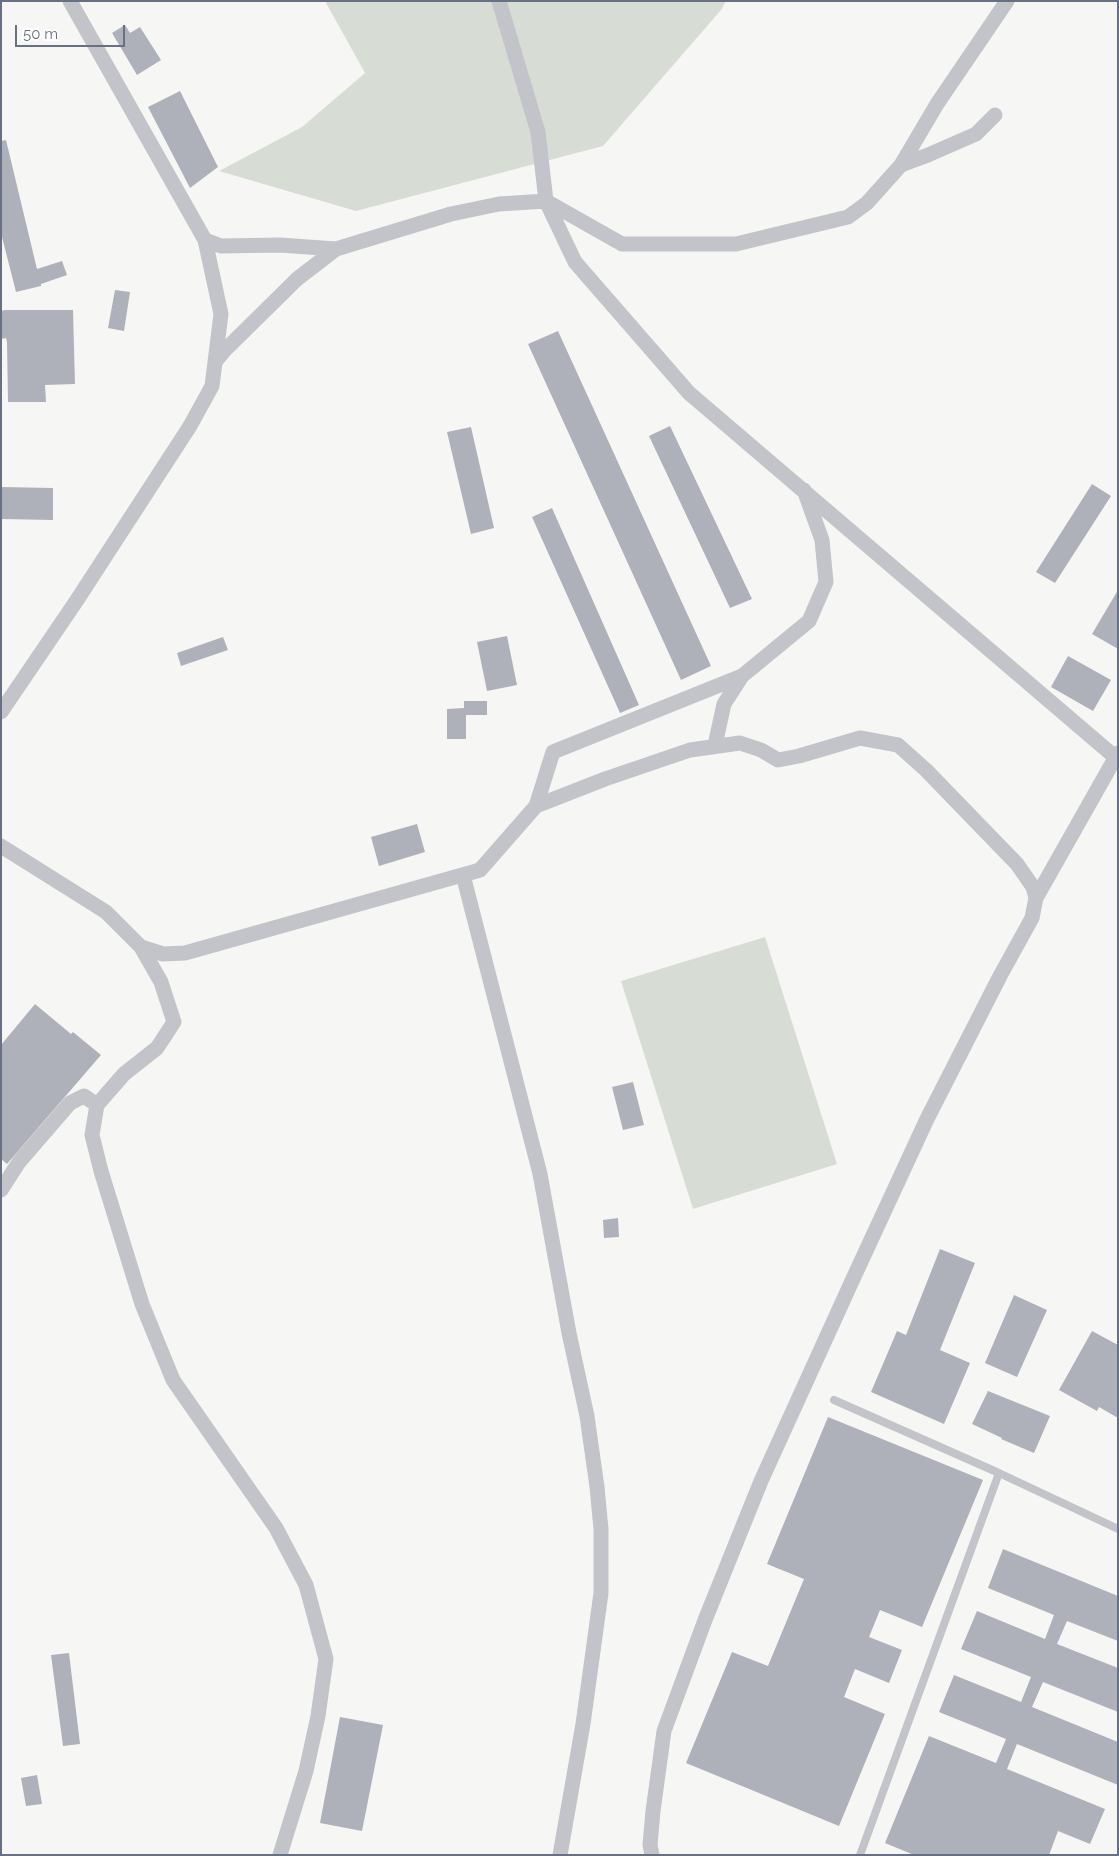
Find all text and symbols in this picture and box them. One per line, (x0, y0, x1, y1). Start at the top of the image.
scale bar (18, 15, 128, 47)
text: 50 m (23, 25, 58, 43)

